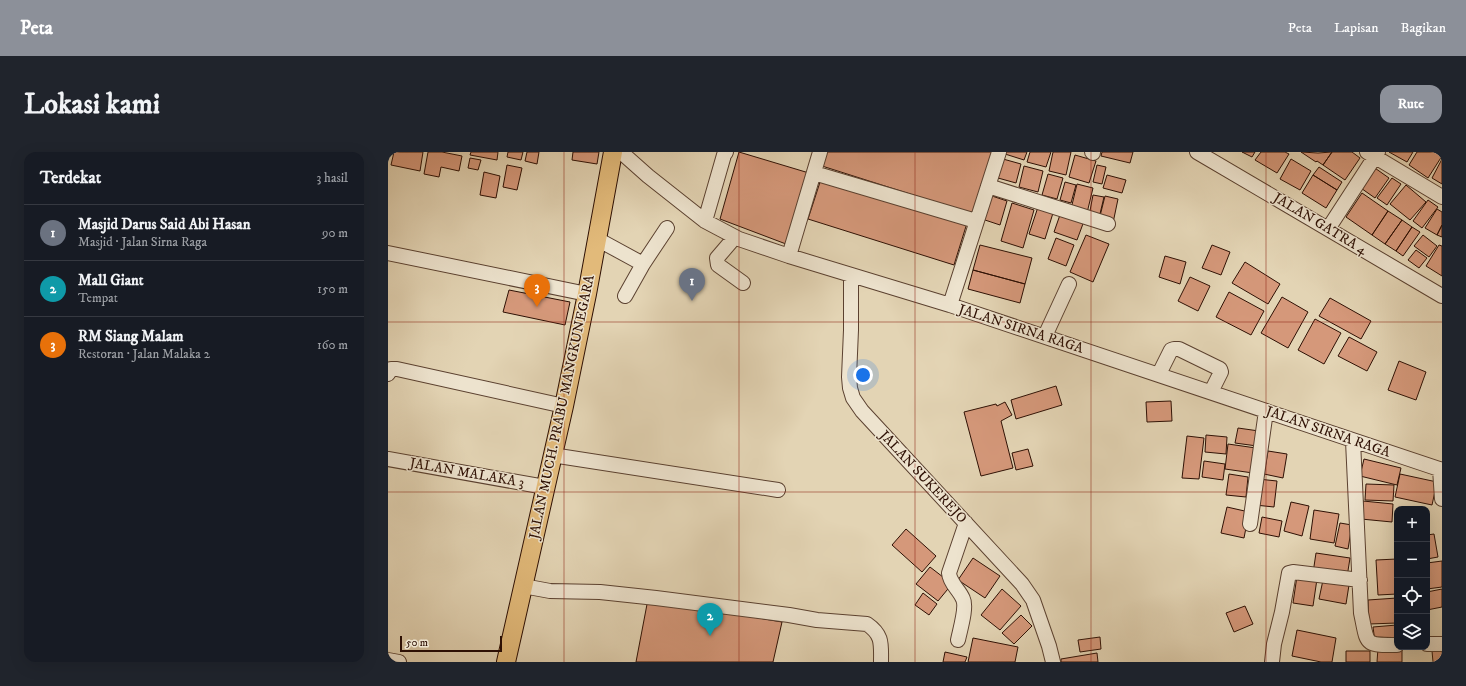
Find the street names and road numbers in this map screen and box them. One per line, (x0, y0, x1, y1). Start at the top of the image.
street label: JALAN GATRA 4 (1268, 188, 1371, 260)
street label: JALAN MUCH. PRABU MANGKUNEGARA (525, 272, 599, 543)
street label: JALAN SIRNA RAGA (954, 300, 1087, 358)
street label: JALAN SIRNA RAGA (1262, 402, 1394, 462)
street label: JALAN SUKEREJO (874, 425, 971, 527)
street label: JALAN MALAKA 3 (406, 454, 526, 492)

